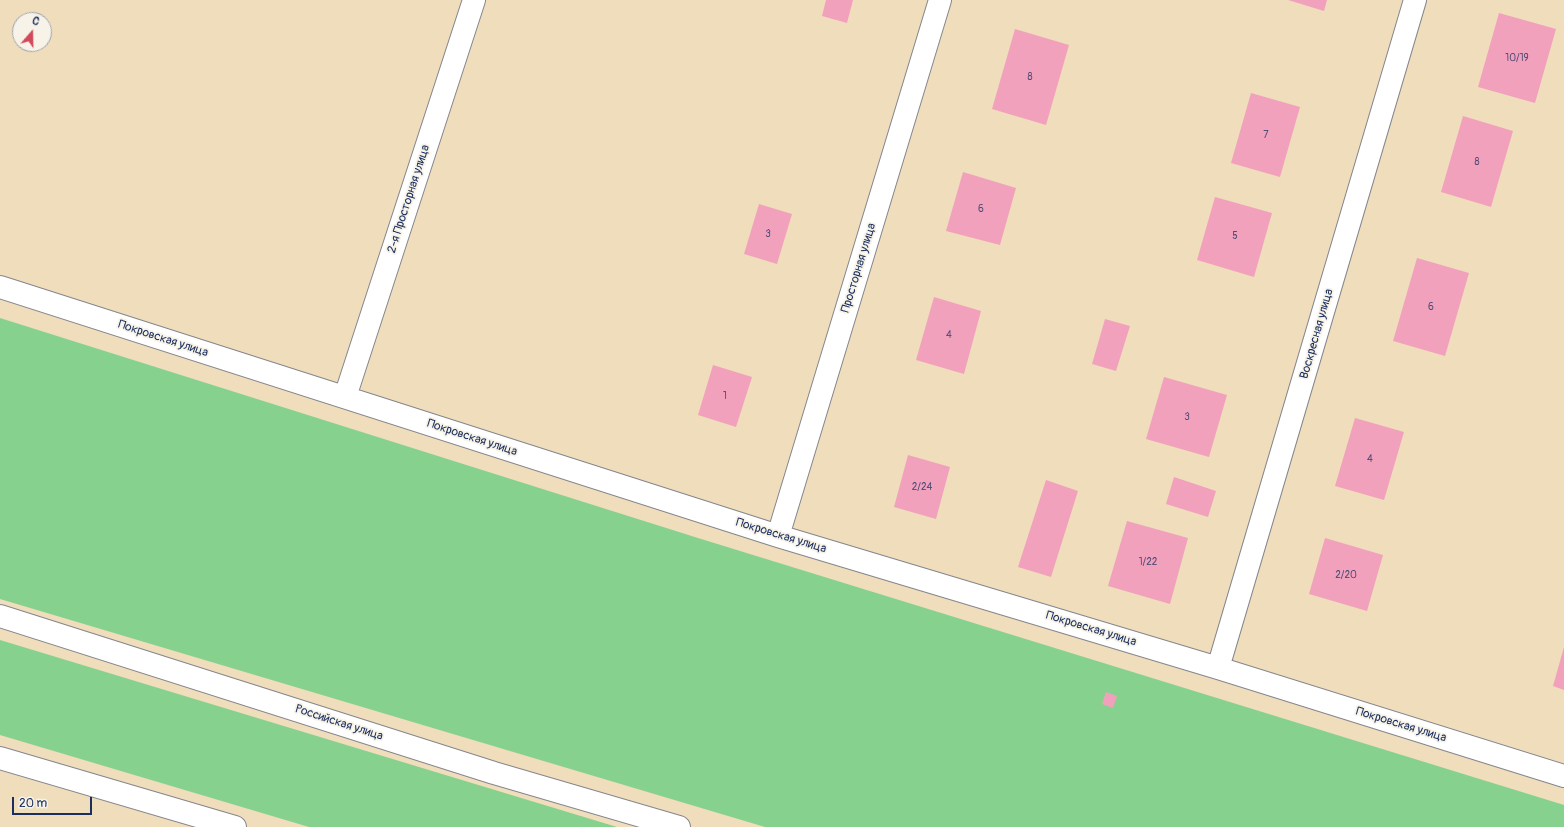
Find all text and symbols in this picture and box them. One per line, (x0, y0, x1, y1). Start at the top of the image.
north arrow (12, 12, 52, 52)
text: С (31, 14, 41, 28)
house number: 10/19 (1505, 52, 1529, 64)
house number: 8 (1027, 71, 1033, 83)
house number: 7 (1263, 129, 1269, 141)
street label: 2-я Просторная улица (385, 143, 433, 255)
house number: 8 (1474, 156, 1480, 168)
house number: 6 (978, 203, 984, 215)
street label: Просторная улица (839, 221, 879, 315)
house number: 3 (765, 228, 771, 240)
house number: 5 (1232, 230, 1238, 242)
street label: Воскресная улица (1297, 287, 1337, 381)
house number: 6 (1428, 301, 1434, 313)
street label: Покровская улица (116, 318, 210, 360)
house number: 4 (946, 329, 952, 341)
house number: 1 (723, 390, 727, 402)
house number: 3 (1184, 411, 1190, 423)
street label: Покровская улица (425, 417, 519, 459)
house number: 4 (1367, 453, 1373, 465)
house number: 2/24 (912, 481, 932, 493)
street label: Покровская улица (734, 515, 828, 557)
house number: 1/22 (1139, 556, 1157, 568)
house number: 2/20 (1335, 569, 1357, 581)
street label: Покровская улица (1044, 608, 1138, 650)
street label: Российская улица (293, 702, 385, 744)
street label: Покровская улица (1354, 704, 1448, 746)
scale bar (14, 789, 94, 815)
text: 20 m (19, 796, 47, 811)

